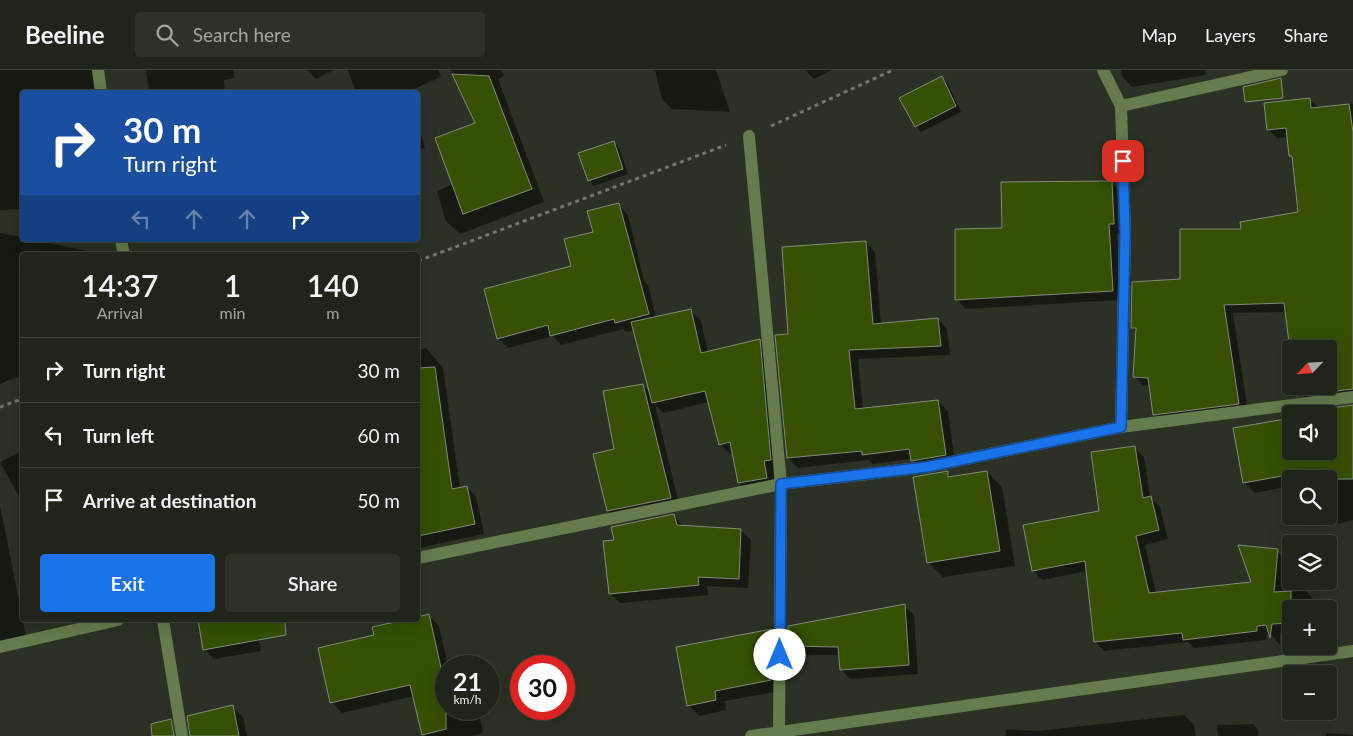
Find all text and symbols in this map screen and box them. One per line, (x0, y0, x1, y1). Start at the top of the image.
search box (135, 12, 485, 57)
text: Beeline (25, 20, 105, 49)
icon: search (153, 21, 181, 49)
text: Search here (193, 23, 291, 46)
text: Map (1141, 24, 1177, 46)
text: Layers (1205, 24, 1256, 46)
text: Share (1284, 24, 1328, 46)
text: 30 m (123, 108, 201, 150)
icon: right (40, 110, 105, 175)
pin (1102, 140, 1144, 182)
icon: arrive (1109, 147, 1137, 175)
text: Turn right (123, 150, 217, 177)
icon: left (127, 205, 155, 233)
icon: ahead (180, 205, 208, 233)
icon: ahead (233, 205, 261, 233)
icon: right (286, 205, 314, 233)
text: 14:37 (81, 267, 158, 303)
text: 1 (224, 267, 241, 303)
text: 140 (307, 267, 359, 303)
text: Arrival (97, 303, 143, 322)
text: min (220, 303, 245, 322)
text: m (326, 303, 339, 322)
north arrow (1282, 340, 1338, 395)
map controls (1282, 340, 1337, 720)
icon: right (40, 356, 68, 384)
text: Turn right (83, 359, 165, 382)
text: 30 m (357, 359, 400, 382)
button: sound (1282, 405, 1337, 460)
icon: left (40, 421, 68, 449)
text: Turn left (83, 424, 154, 447)
text: 60 m (357, 424, 400, 447)
button: search (1282, 470, 1337, 525)
icon: arrive (40, 486, 68, 514)
text: Arrive at destination (83, 489, 256, 512)
text: 50 m (357, 489, 400, 512)
button: layers (1282, 535, 1337, 590)
button: Exit (40, 554, 215, 612)
button: Share (225, 554, 400, 612)
button: + (1282, 600, 1337, 655)
position arrow (753, 628, 805, 680)
speed limit sign: 30 (510, 655, 575, 720)
button: − (1282, 665, 1337, 720)
text: 21 (453, 666, 482, 696)
text: km/h (453, 692, 482, 707)

